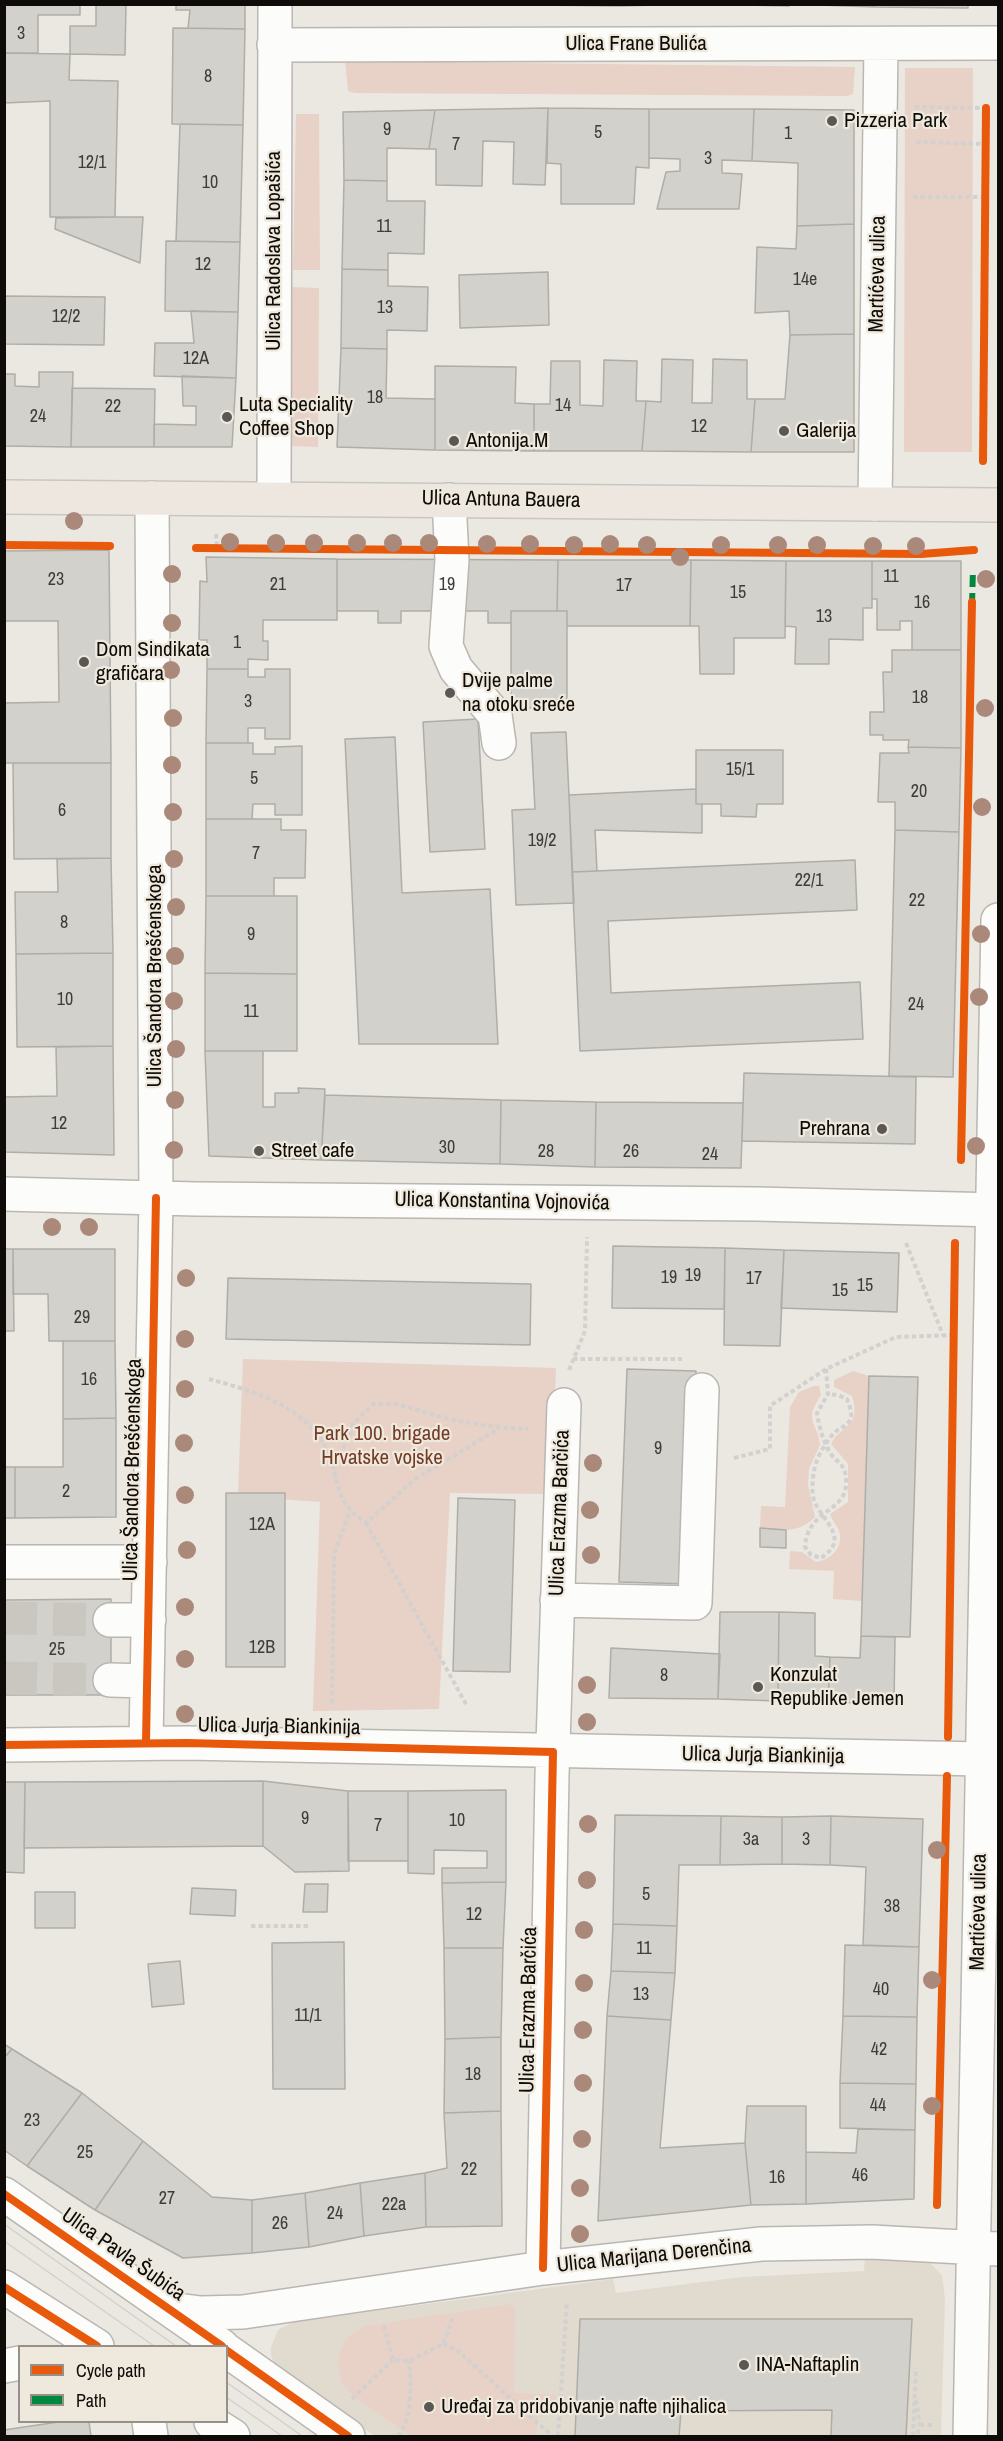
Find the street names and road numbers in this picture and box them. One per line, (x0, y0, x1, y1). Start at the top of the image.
street label: Ulica Frane Bulića (565, 31, 707, 57)
street label: Ulica Radoslava Lopašića (261, 151, 287, 351)
street label: Martićeva ulica (864, 215, 892, 333)
street label: Ulica Antuna Bauera (421, 486, 581, 514)
street label: Ulica Šandora Brešćenskoga (142, 864, 168, 1088)
street label: Ulica Konstantina Vojnovića (394, 1188, 610, 1216)
street label: Ulica Šandora Brešćenskoga (118, 1358, 148, 1582)
street label: Ulica Erazma Barčića (545, 1429, 575, 1597)
street label: Ulica Jurja Biankinija (197, 1713, 361, 1741)
street label: Ulica Jurja Biankinija (681, 1742, 845, 1770)
street label: Martićeva ulica (965, 1853, 993, 1971)
street label: Ulica Erazma Barčića (515, 1927, 543, 2093)
street label: Ulica Pavla Šubića (56, 2203, 190, 2307)
street label: Ulica Marijana Derenčina (556, 2233, 752, 2279)

